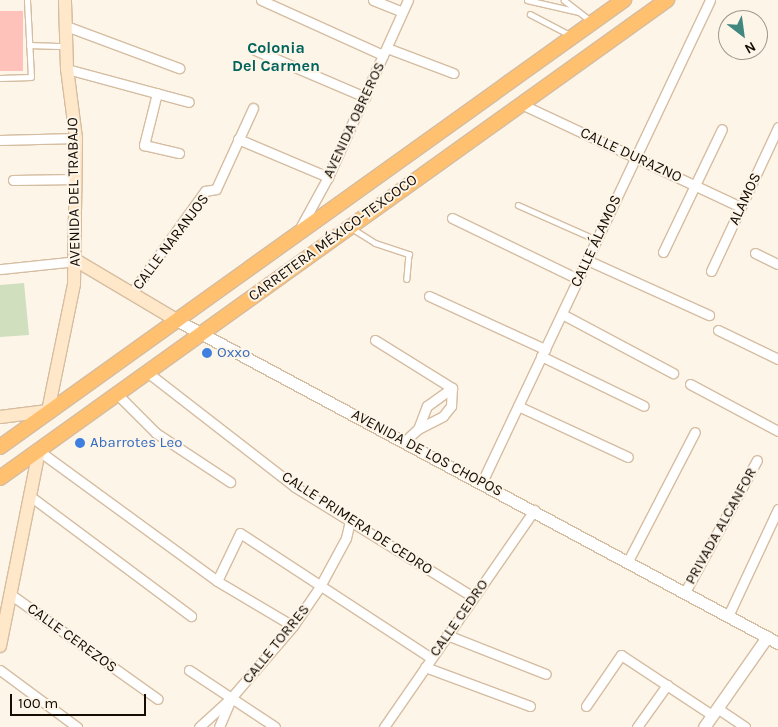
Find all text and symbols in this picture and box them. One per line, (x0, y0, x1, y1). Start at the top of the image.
north arrow (718, 10, 768, 60)
district label: Colonia Del Carmen (232, 38, 320, 76)
text: N (742, 38, 759, 57)
street label: AVENIDA OBREROS (319, 59, 389, 181)
street label: AVENIDA DEL TRABAJO (64, 117, 84, 267)
street label: CALLE DURAZNO (577, 124, 685, 186)
street label: ALAMOS (725, 170, 765, 228)
street label: CARRETERA MÉXICO-TEXCOCO (245, 171, 421, 305)
street label: CALLE NARANJOS (129, 190, 213, 294)
street label: CALLE ÁLAMOS (567, 192, 625, 290)
place label: Oxxo (217, 344, 250, 362)
marker: Oxxo (201, 347, 213, 359)
street label: AVENIDA DE LOS CHOPOS (348, 405, 506, 501)
place label: Abarrotes Leo (90, 434, 183, 452)
marker: Abarrotes Leo (74, 437, 86, 449)
street label: PRIVADA ALCANFOR (681, 464, 761, 588)
street label: CALLE PRIMERA DE CEDRO (278, 467, 436, 579)
street label: CALLE CEDRO (426, 576, 492, 660)
street label: CALLE CEREZOS (24, 599, 120, 677)
street label: CALLE TORRES (239, 601, 313, 687)
scale bar (12, 684, 149, 716)
text: 100 m (18, 694, 58, 712)

